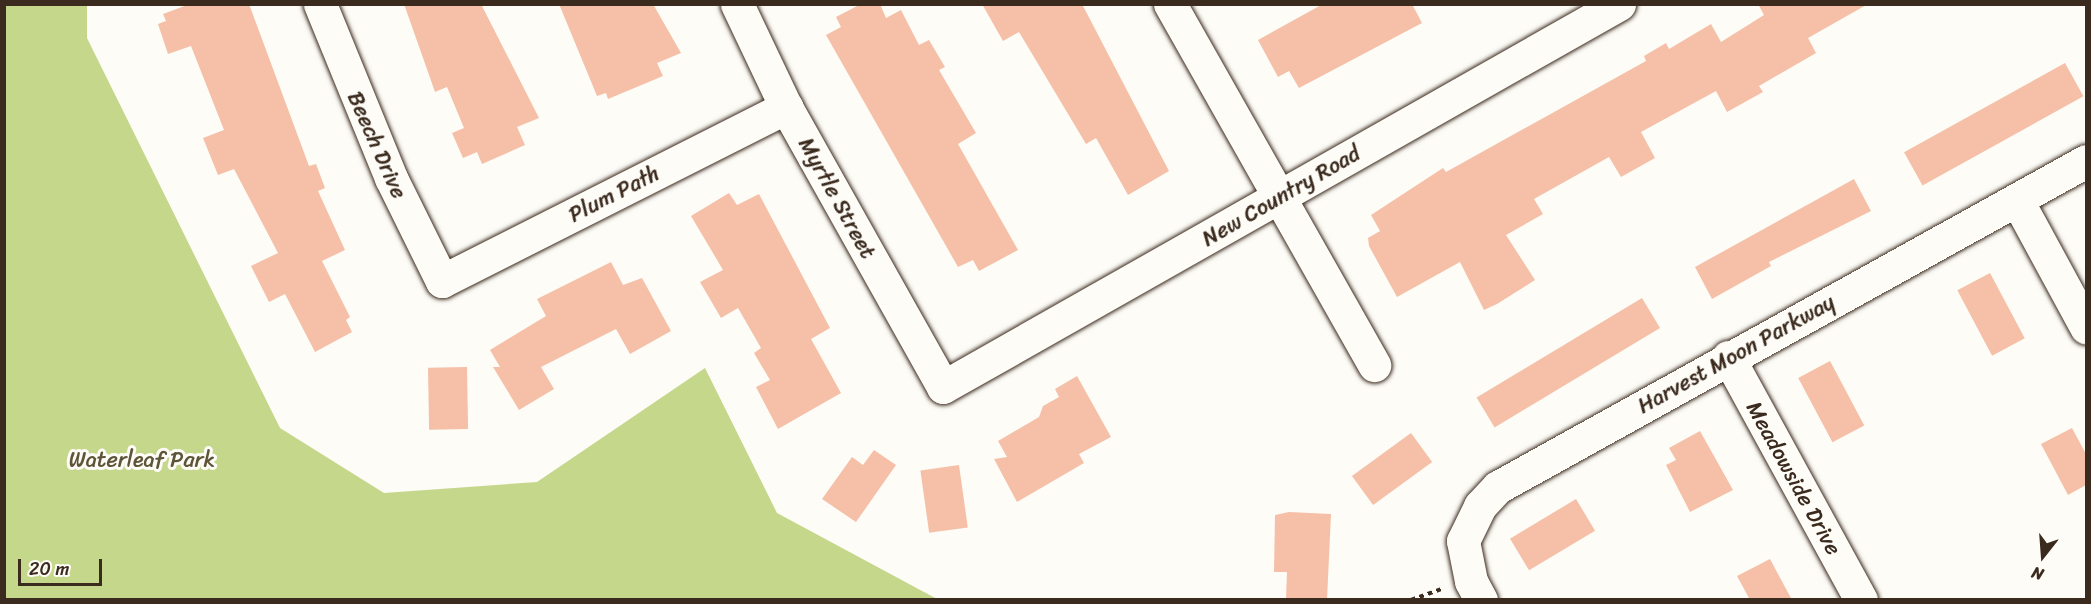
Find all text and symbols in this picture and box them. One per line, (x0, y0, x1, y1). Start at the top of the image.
street label: Beech Drive (342, 87, 412, 203)
street label: Myrtle Street (793, 133, 881, 263)
street label: New Country Road (1197, 140, 1365, 252)
street label: Plum Path (564, 160, 664, 228)
street label: Harvest Moon Parkway (1632, 289, 1840, 419)
street label: Meadowside Drive (1741, 397, 1847, 559)
park label: Waterleaf Park (69, 447, 215, 473)
north arrow (2013, 526, 2073, 586)
scale bar (21, 547, 105, 585)
text: 20 m (29, 553, 69, 585)
text: N (2028, 558, 2047, 589)

